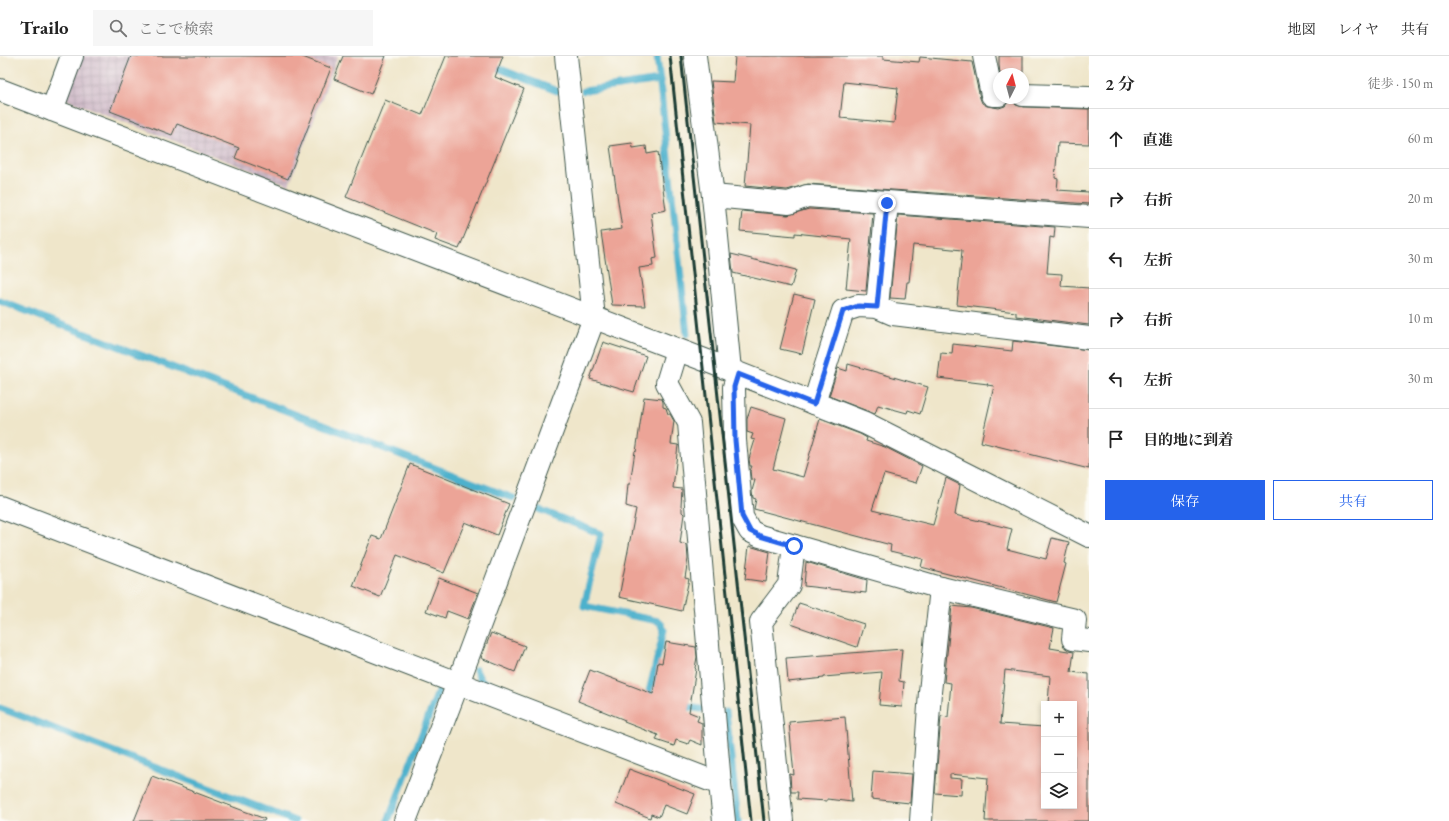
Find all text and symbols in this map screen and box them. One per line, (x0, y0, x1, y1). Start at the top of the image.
search box (93, 10, 373, 46)
text: Trailo (20, 15, 69, 40)
icon: search (107, 17, 129, 39)
text: ここで検索 (139, 19, 214, 38)
text: 地図 (1288, 20, 1316, 38)
text: レイヤ (1338, 20, 1379, 38)
text: 共有 (1401, 20, 1429, 38)
north arrow (993, 68, 1029, 104)
text: 2 分 (1105, 73, 1135, 95)
text: 徒歩 · 150 m (1368, 75, 1433, 92)
icon: ahead (1105, 128, 1127, 150)
text: 直進 (1143, 130, 1173, 149)
text: 60 m (1408, 130, 1433, 147)
icon: right (1105, 188, 1127, 210)
text: 右折 (1143, 190, 1173, 209)
text: 20 m (1408, 190, 1433, 207)
route end (878, 194, 896, 212)
icon: left (1105, 248, 1127, 270)
text: 左折 (1143, 250, 1173, 269)
text: 30 m (1408, 250, 1433, 267)
icon: right (1105, 308, 1127, 330)
text: 右折 (1143, 310, 1173, 329)
text: 10 m (1408, 310, 1433, 327)
icon: left (1105, 368, 1127, 390)
text: 左折 (1143, 370, 1173, 389)
text: 30 m (1408, 370, 1433, 387)
icon: arrive (1105, 428, 1127, 450)
text: 目的地に到着 (1143, 430, 1233, 449)
button: 保存 (1105, 480, 1265, 520)
button: 共有 (1273, 480, 1433, 520)
route start (785, 537, 803, 555)
map controls (1041, 701, 1077, 809)
button: + (1041, 701, 1077, 737)
button: − (1041, 737, 1077, 773)
button: layers (1041, 773, 1077, 809)

